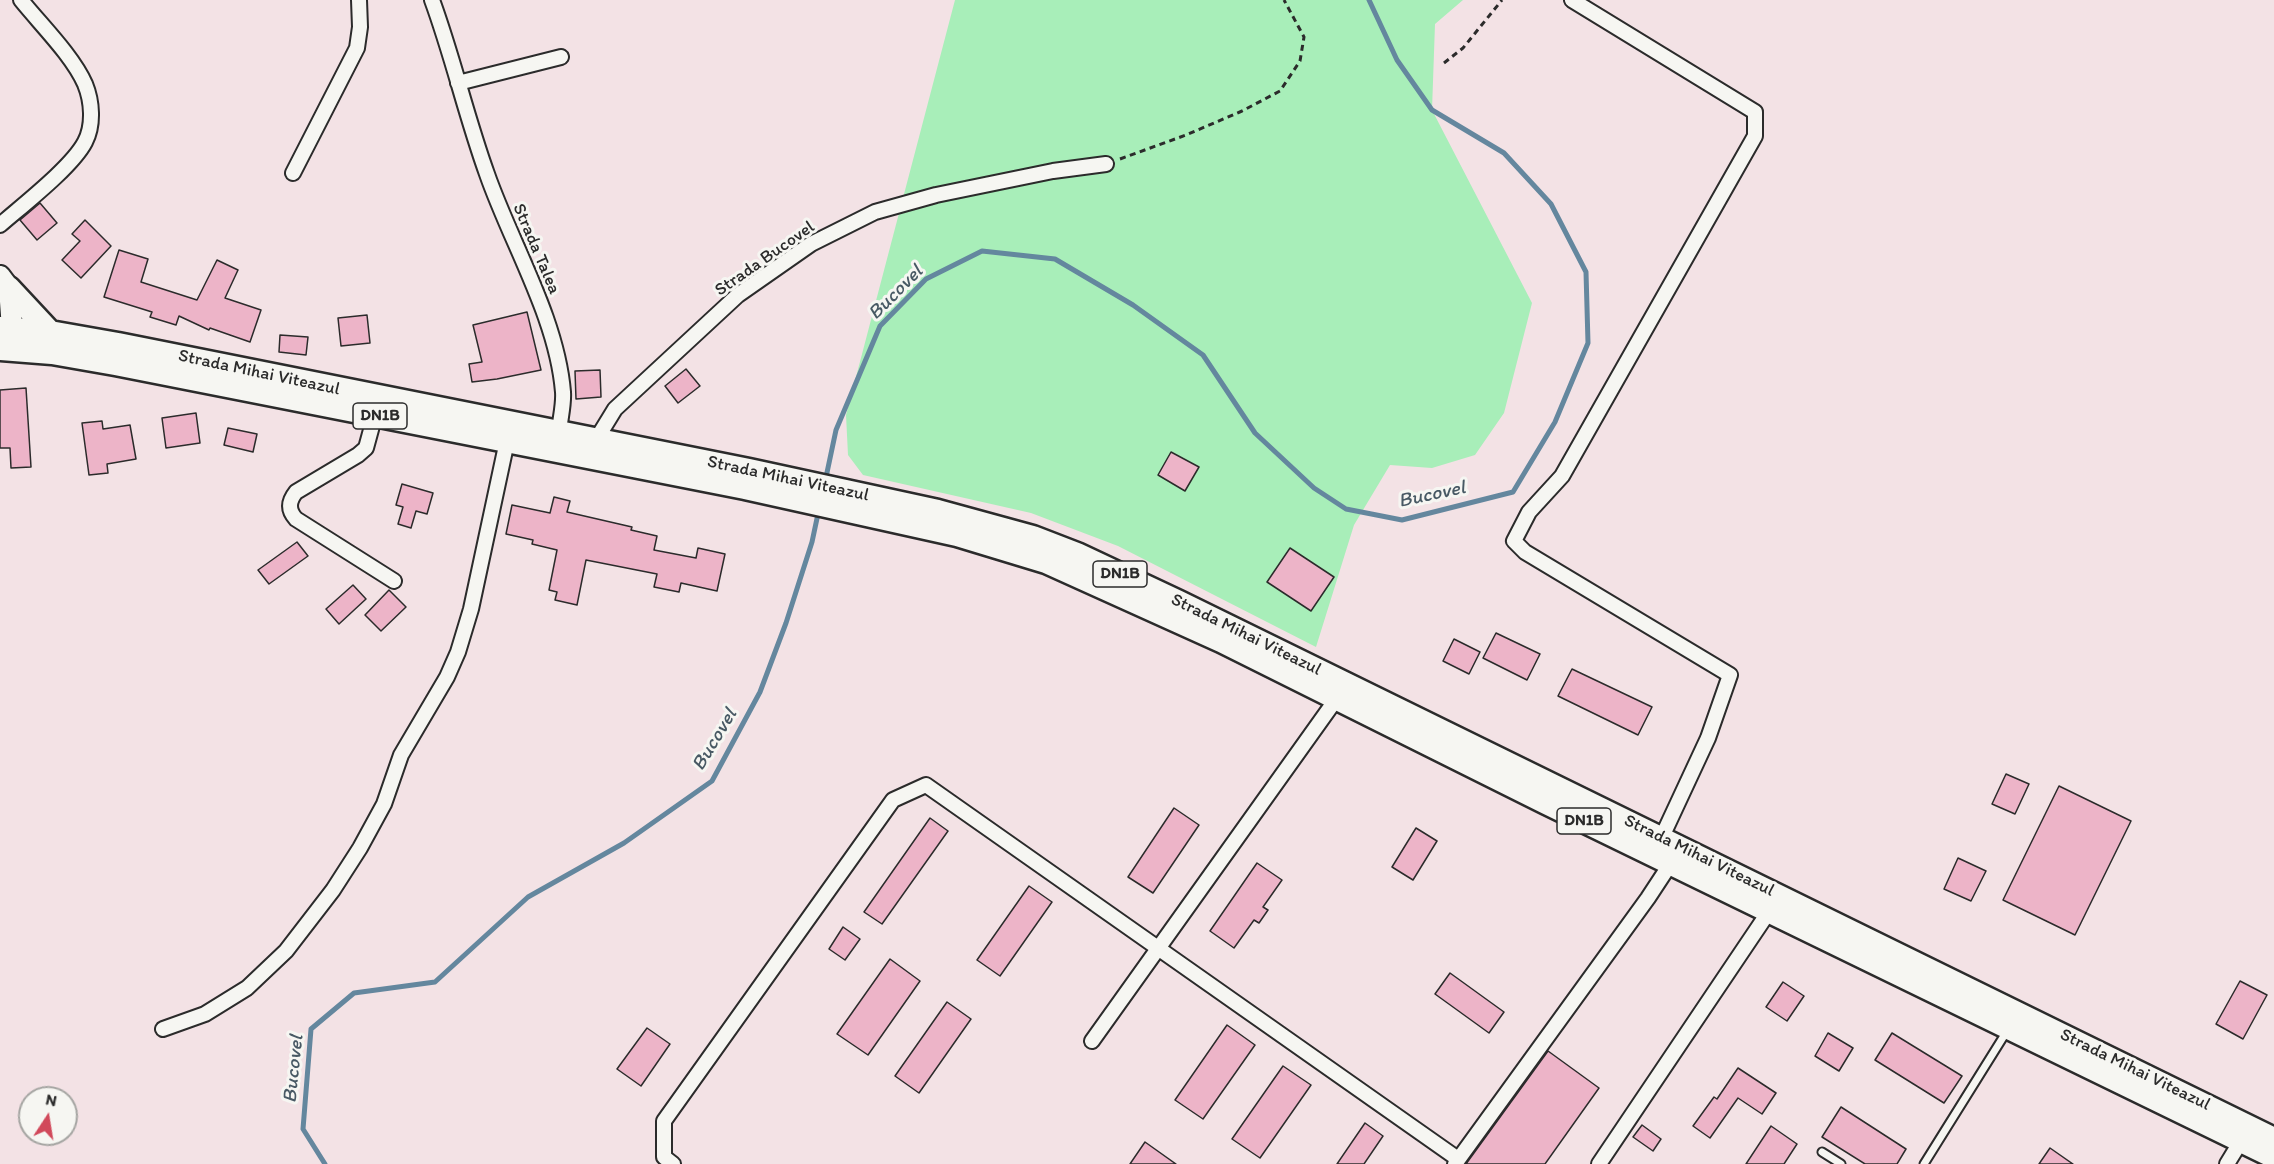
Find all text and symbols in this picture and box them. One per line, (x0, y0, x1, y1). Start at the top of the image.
street label: Strada Talea (507, 200, 565, 298)
street label: Strada Bucovel (711, 217, 819, 301)
water label: Bucovel (863, 260, 929, 326)
street label: Strada Mihai Viteazul (176, 345, 342, 401)
road number: DN1B (353, 403, 407, 429)
street label: Strada Mihai Viteazul (705, 451, 871, 507)
water label: Bucovel (1396, 476, 1468, 514)
road number: DN1B (1093, 561, 1147, 587)
street label: Strada Mihai Viteazul (1167, 589, 1325, 681)
water label: Bucovel (687, 705, 743, 775)
road number: DN1B (1557, 808, 1611, 834)
street label: Strada Mihai Viteazul (1620, 810, 1778, 902)
street label: Strada Mihai Viteazul (2056, 1024, 2214, 1116)
water label: Bucovel (279, 1034, 309, 1104)
north arrow (18, 1086, 78, 1146)
text: N (44, 1089, 59, 1110)

